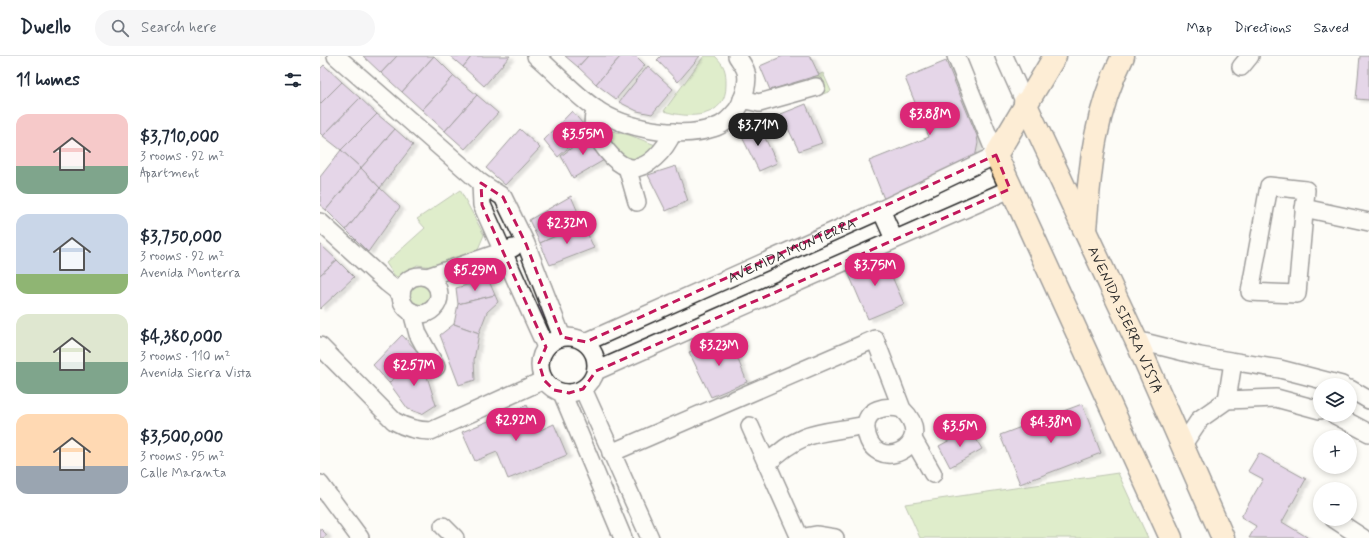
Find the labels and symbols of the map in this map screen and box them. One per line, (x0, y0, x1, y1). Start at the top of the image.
pin: $3.88M (897, 102, 963, 136)
pin: $3.71M (725, 113, 791, 147)
pin: $3.55M (550, 122, 616, 156)
pin: $2.32M (534, 211, 600, 245)
street label: AVENIDA MONTERRA (725, 215, 859, 287)
street label: AVENIDA SIERRA VISTA (1083, 243, 1166, 397)
pin: $3.75M (842, 253, 908, 287)
pin: $5.29M (442, 258, 508, 292)
pin: $3.23M (686, 333, 752, 367)
pin: $2.57M (381, 353, 447, 387)
pin: $2.92M (483, 408, 549, 442)
pin: $4.38M (1018, 410, 1084, 444)
pin: $3.5M (932, 414, 988, 448)

